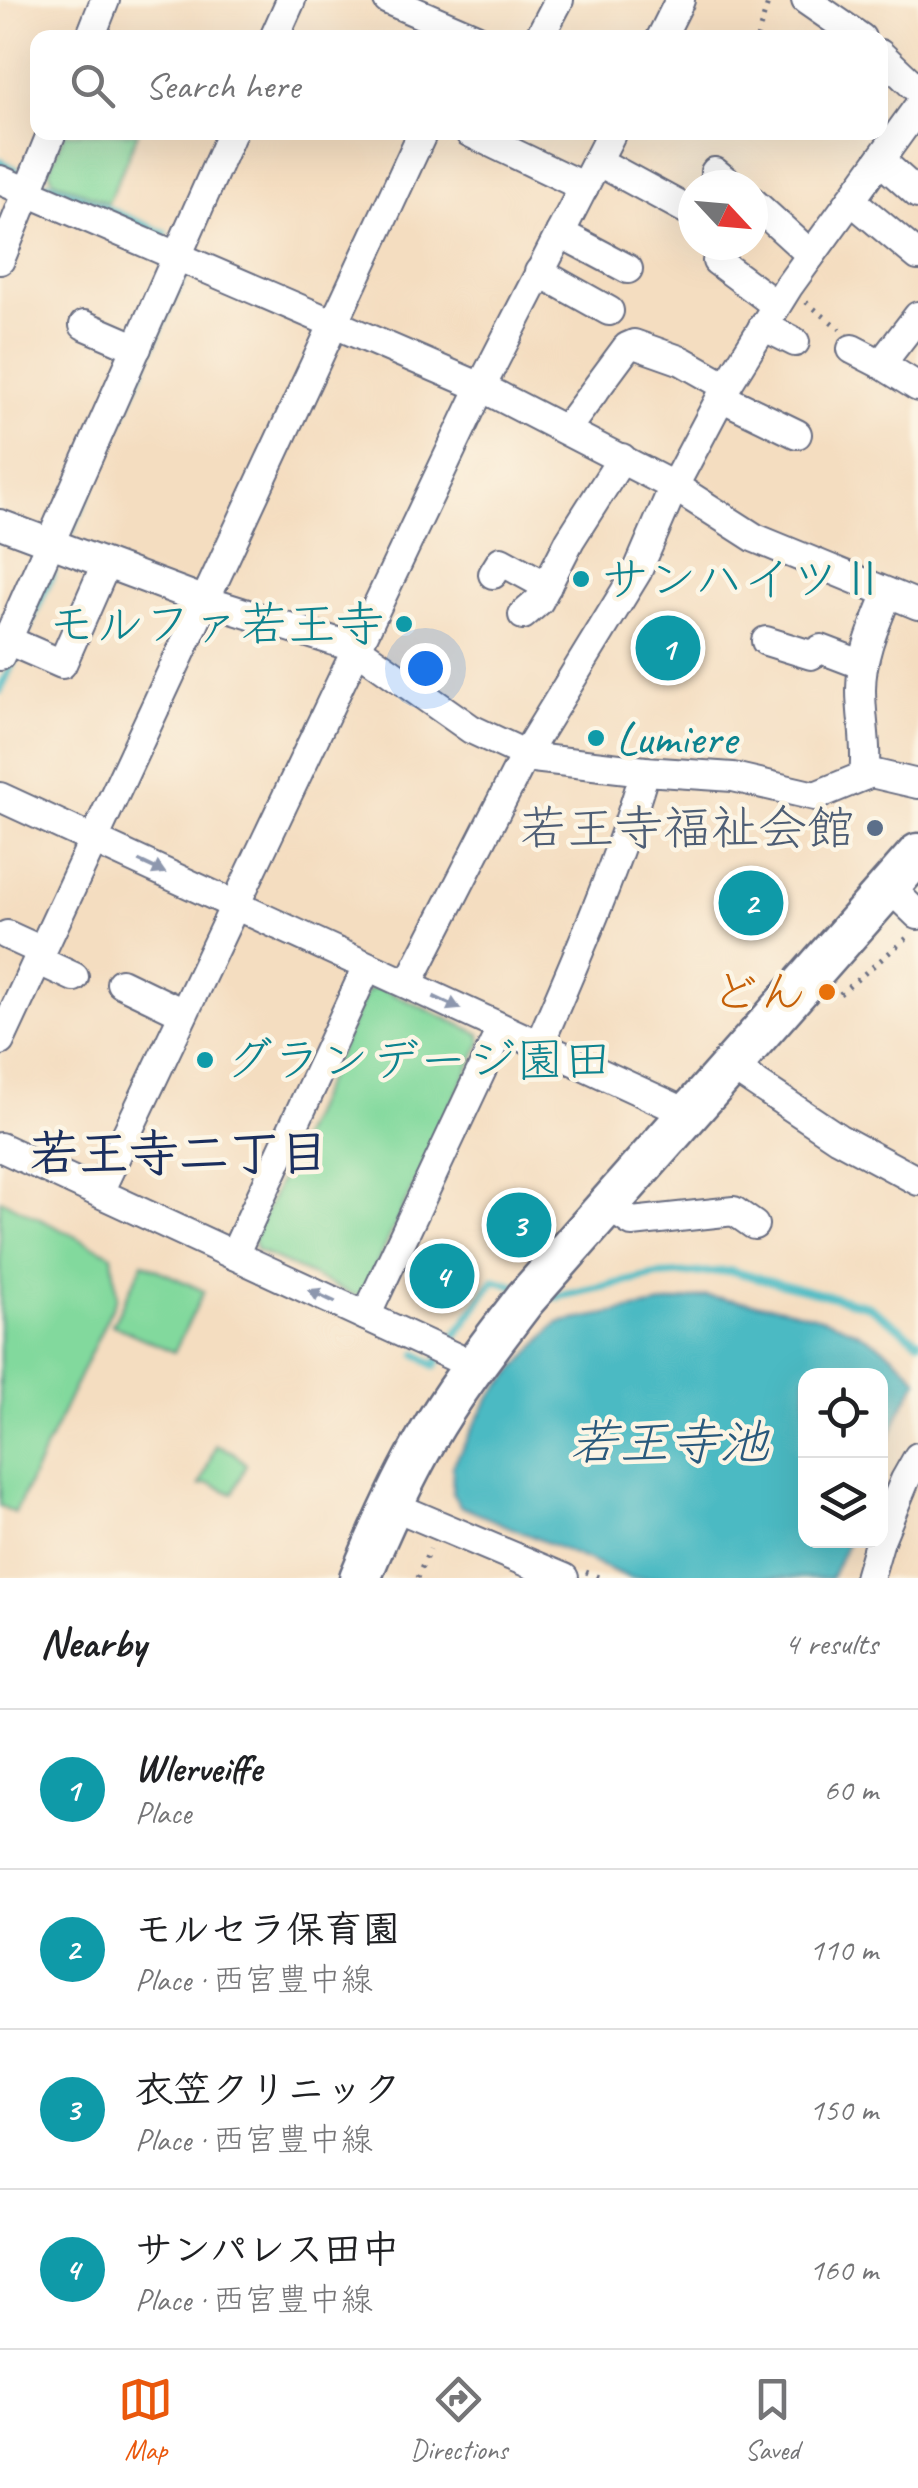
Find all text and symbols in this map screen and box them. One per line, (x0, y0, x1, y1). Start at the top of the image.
search box (30, 30, 888, 140)
icon: search (65, 58, 120, 113)
text: Search here (145, 62, 300, 109)
north arrow (678, 170, 768, 260)
place label: サンハイツⅡ (601, 549, 887, 609)
marker: サンハイツⅡ (570, 568, 592, 590)
place label: モルファ若王寺 (48, 594, 384, 654)
pin: 1 (636, 610, 700, 686)
marker: モルファ若王寺 (393, 613, 415, 635)
your location (400, 643, 451, 694)
place label: Lumiere (616, 708, 740, 768)
marker: Lumiere (585, 727, 607, 749)
place label: 若王寺福祉会館 (519, 798, 855, 858)
marker: 若王寺福祉会館 (864, 817, 886, 839)
one-way arrow (138, 859, 167, 876)
pin: 2 (718, 866, 784, 940)
place label: どん (710, 962, 807, 1022)
marker: どん (816, 981, 838, 1003)
one-way arrow (433, 994, 462, 1011)
place label: グランデージ園田 (225, 1030, 612, 1090)
marker: グランデージ園田 (194, 1049, 216, 1071)
district label: 若王寺二丁目 (29, 1122, 329, 1185)
pin: 3 (486, 1188, 552, 1262)
pin: 4 (410, 1238, 474, 1314)
one-way arrow (307, 1287, 336, 1304)
map controls (798, 1368, 888, 1548)
button: locate (798, 1368, 888, 1458)
water label: 若王寺池 (569, 1411, 770, 1474)
button: layers (798, 1458, 888, 1548)
text: Nearby (40, 1617, 146, 1670)
text: 4 results (784, 1623, 878, 1664)
text: Wlerveiffe (135, 1745, 261, 1792)
text: 1 (65, 1769, 80, 1810)
text: 60 m (824, 1769, 878, 1810)
text: Place (135, 1792, 191, 1833)
text: モルセラ保育園 (135, 1906, 400, 1953)
text: 2 (65, 1929, 80, 1970)
text: 110 m (809, 1929, 878, 1970)
text: Place · 西宮豊中線 (135, 1959, 373, 2000)
text: 衣笠クリニック (135, 2066, 401, 2113)
text: 3 (65, 2089, 80, 2130)
text: 150 m (809, 2089, 878, 2130)
text: Place · 西宮豊中線 (135, 2119, 373, 2160)
text: サンパレス田中 (135, 2226, 399, 2273)
text: 4 (65, 2249, 80, 2290)
text: 160 m (809, 2249, 878, 2290)
text: Place · 西宮豊中線 (135, 2279, 373, 2320)
tab: Map (118, 2372, 173, 2467)
tab: Directions (410, 2372, 508, 2467)
tab: Saved (745, 2372, 800, 2467)

